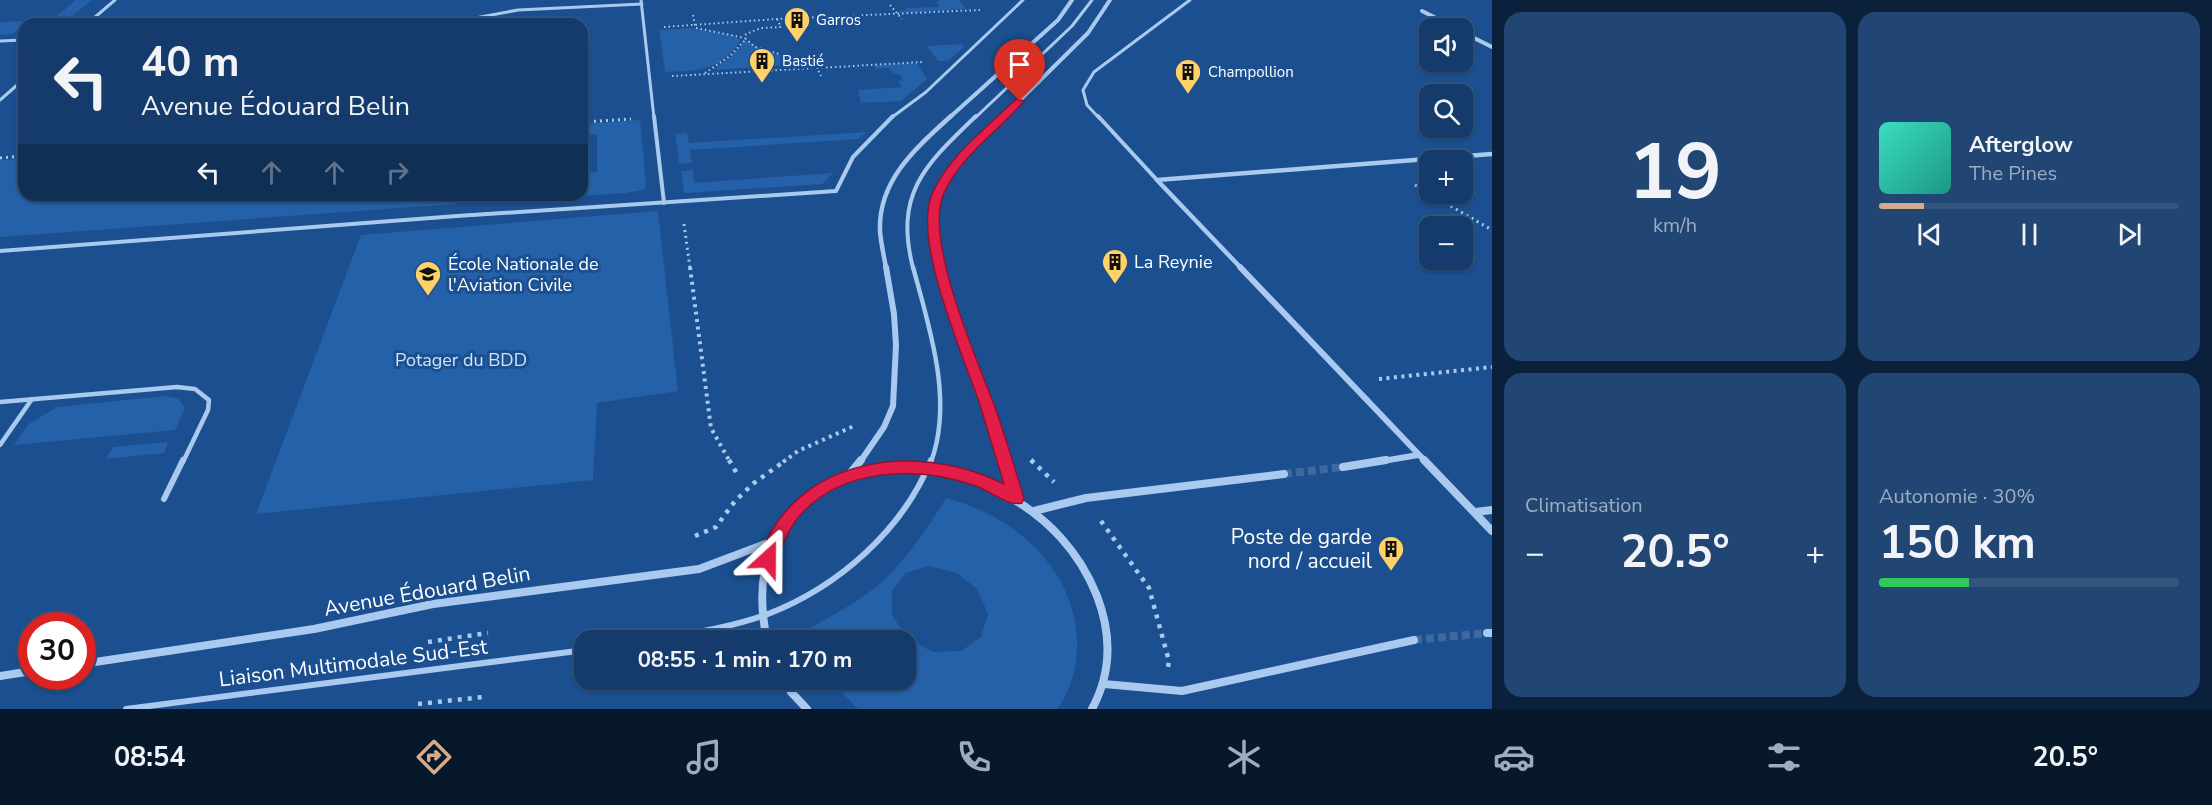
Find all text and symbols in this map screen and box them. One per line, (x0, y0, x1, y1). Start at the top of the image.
building icon: Garros (782, 5, 812, 43)
place label: Garros (816, 10, 861, 30)
map controls (1419, 18, 1473, 270)
button: sound (1419, 18, 1473, 72)
text: 40 m (141, 34, 240, 91)
pin (994, 39, 1045, 101)
icon: left (42, 42, 120, 120)
building icon: Bastié (747, 46, 777, 84)
icon: arrive (1003, 48, 1036, 81)
place label: Bastié (782, 51, 824, 71)
building icon: Champollion (1173, 57, 1203, 95)
place label: Champollion (1208, 62, 1294, 82)
button: search (1419, 84, 1473, 138)
text: Avenue Édouard Belin (141, 88, 410, 125)
text: 19 (1628, 119, 1722, 226)
text: Afterglow (1969, 130, 2073, 160)
button: + (1419, 150, 1473, 204)
icon: left (192, 156, 225, 189)
icon: ahead (255, 156, 288, 189)
icon: ahead (318, 156, 351, 189)
icon: right (381, 156, 414, 189)
text: The Pines (1969, 160, 2057, 187)
text: km/h (1653, 212, 1697, 239)
button: − (1419, 216, 1473, 270)
icon: previous (1913, 218, 1946, 251)
icon: pause (2013, 218, 2046, 251)
icon: next (2113, 218, 2146, 251)
building icon: La Reynie (1100, 247, 1130, 285)
place label: La Reynie (1134, 250, 1212, 274)
place label: École Nationale de l'Aviation Civile (448, 252, 599, 297)
school or university icon: École Nationale de l'Aviation Civile (413, 259, 443, 297)
park label: Potager du BDD (395, 348, 527, 372)
text: Autonomie · 30% (1879, 483, 2035, 510)
text: Climatisation (1525, 492, 1643, 519)
text: 150 km (1879, 513, 2036, 574)
text: 20.5° (1620, 522, 1730, 583)
place label: Poste de garde nord / accueil (1231, 523, 1373, 575)
position arrow (736, 527, 800, 591)
text: − (1525, 531, 1545, 576)
text: + (1805, 531, 1825, 576)
building icon: Poste de garde nord / accueil (1376, 534, 1406, 572)
street label: Avenue Édouard Belin (322, 559, 532, 623)
speed limit sign: 30 (18, 612, 96, 690)
street label: Liaison Multimodale Sud-Est (217, 633, 490, 693)
text: 08:55 · 1 min · 170 m (638, 645, 852, 675)
icon: directions (413, 736, 455, 778)
icon: music (683, 736, 725, 778)
icon: phone (953, 736, 995, 778)
icon: climate (1223, 736, 1265, 778)
icon: car (1493, 736, 1535, 778)
icon: filters (1763, 736, 1805, 778)
text: 08:54 (114, 739, 185, 776)
text: 20.5° (2032, 739, 2098, 776)

